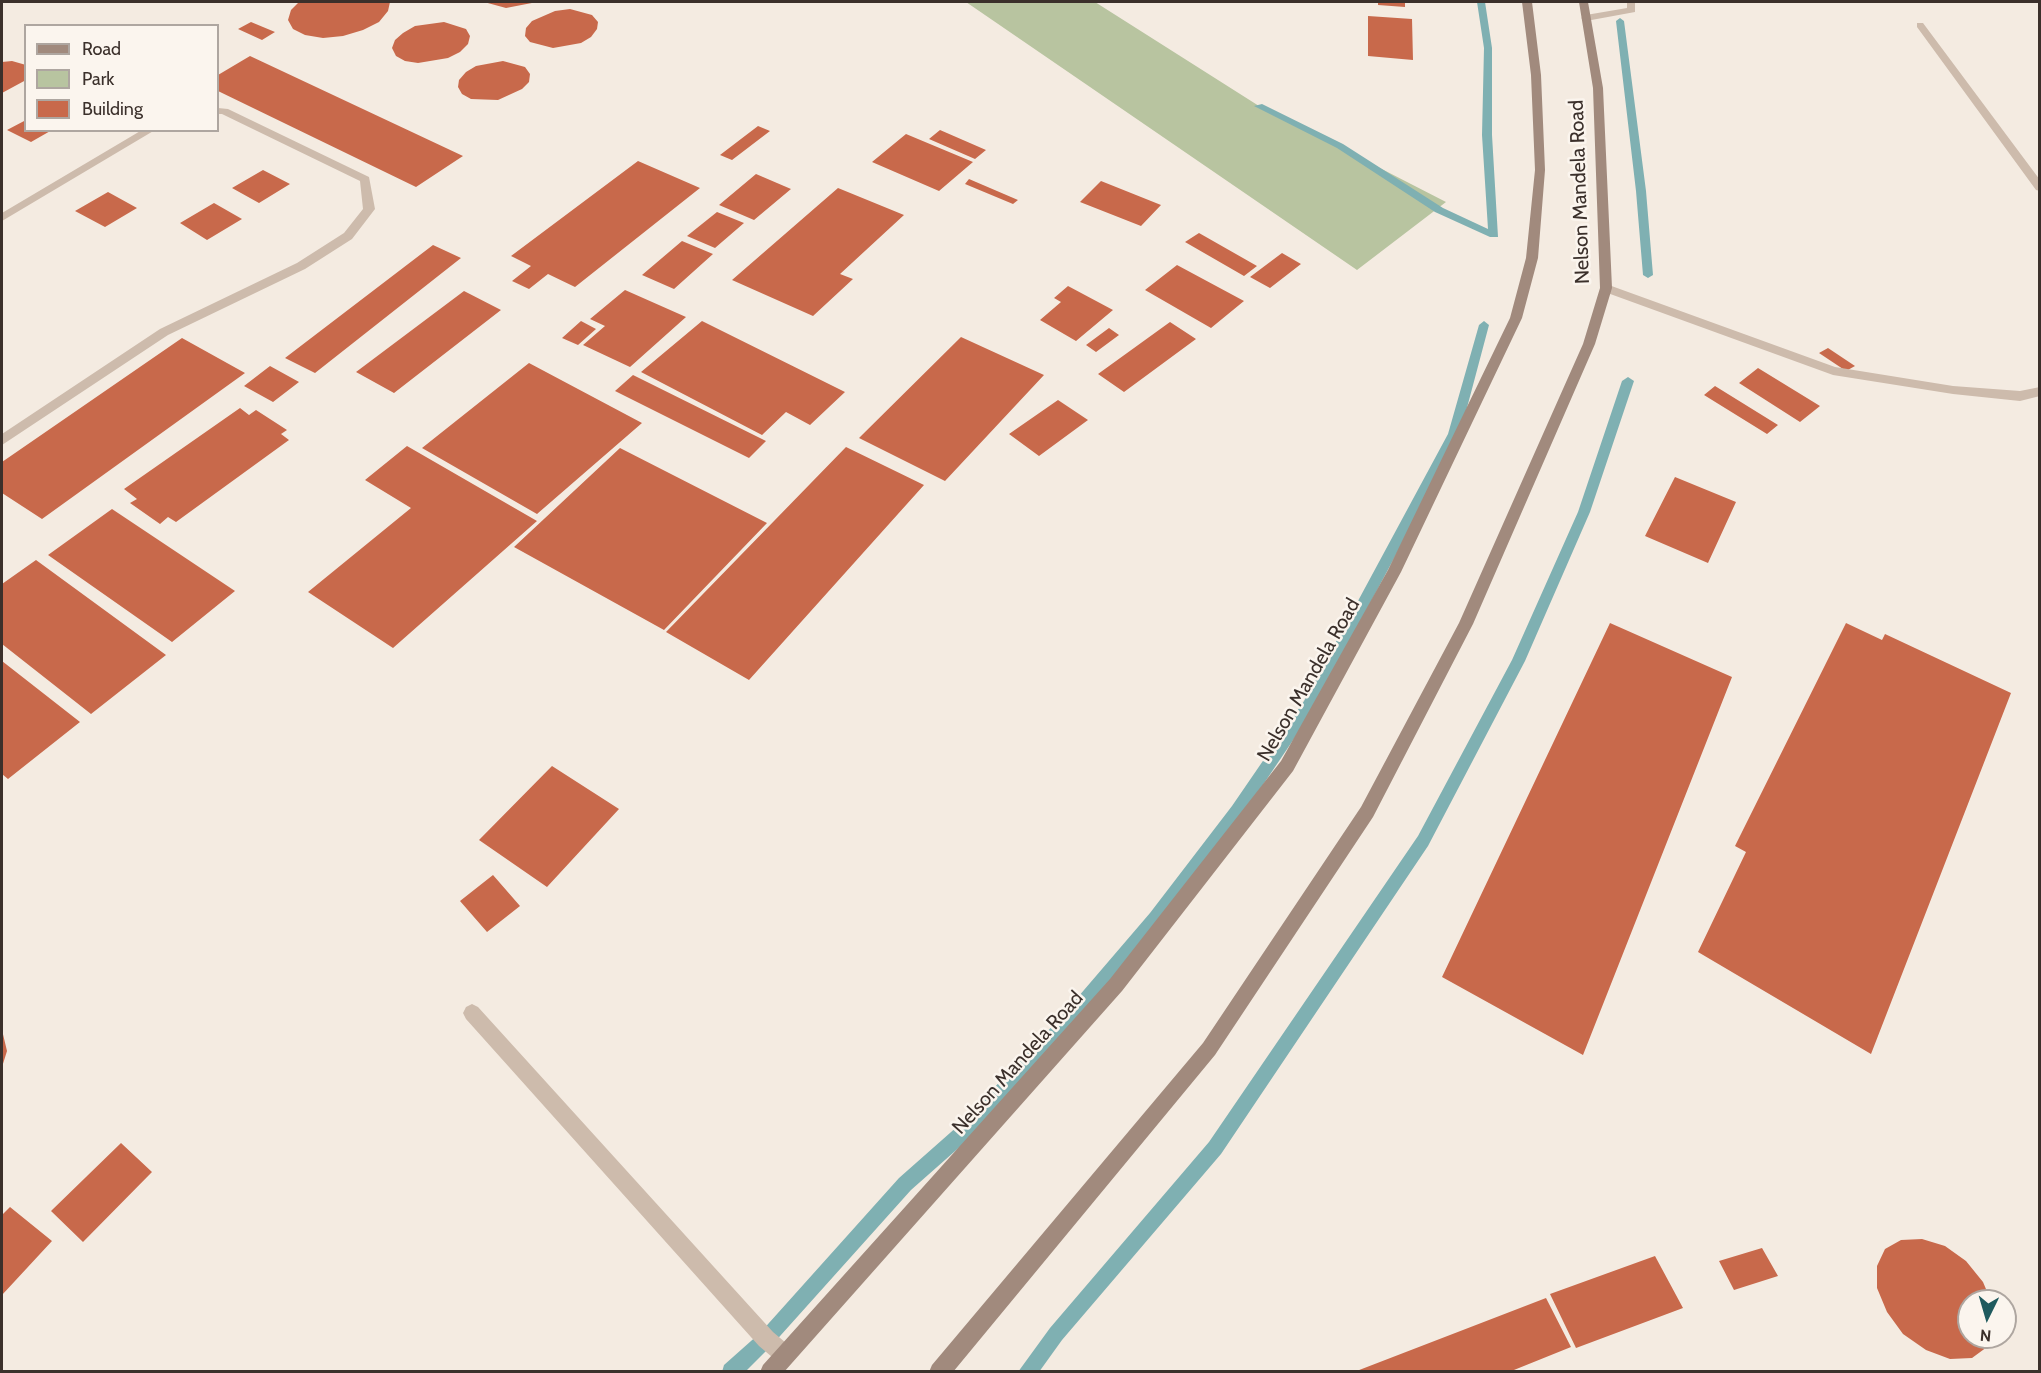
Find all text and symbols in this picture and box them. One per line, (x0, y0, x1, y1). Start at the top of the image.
legend (24, 24, 219, 132)
text: Road (82, 38, 121, 60)
text: Park (82, 68, 114, 90)
text: Building (82, 98, 143, 120)
street label: Nelson Mandela Road (1565, 100, 1595, 284)
street label: Nelson Mandela Road (1253, 594, 1365, 766)
street label: Nelson Mandela Road (947, 987, 1089, 1139)
north arrow (1957, 1289, 2017, 1349)
text: N (1979, 1325, 1992, 1345)

